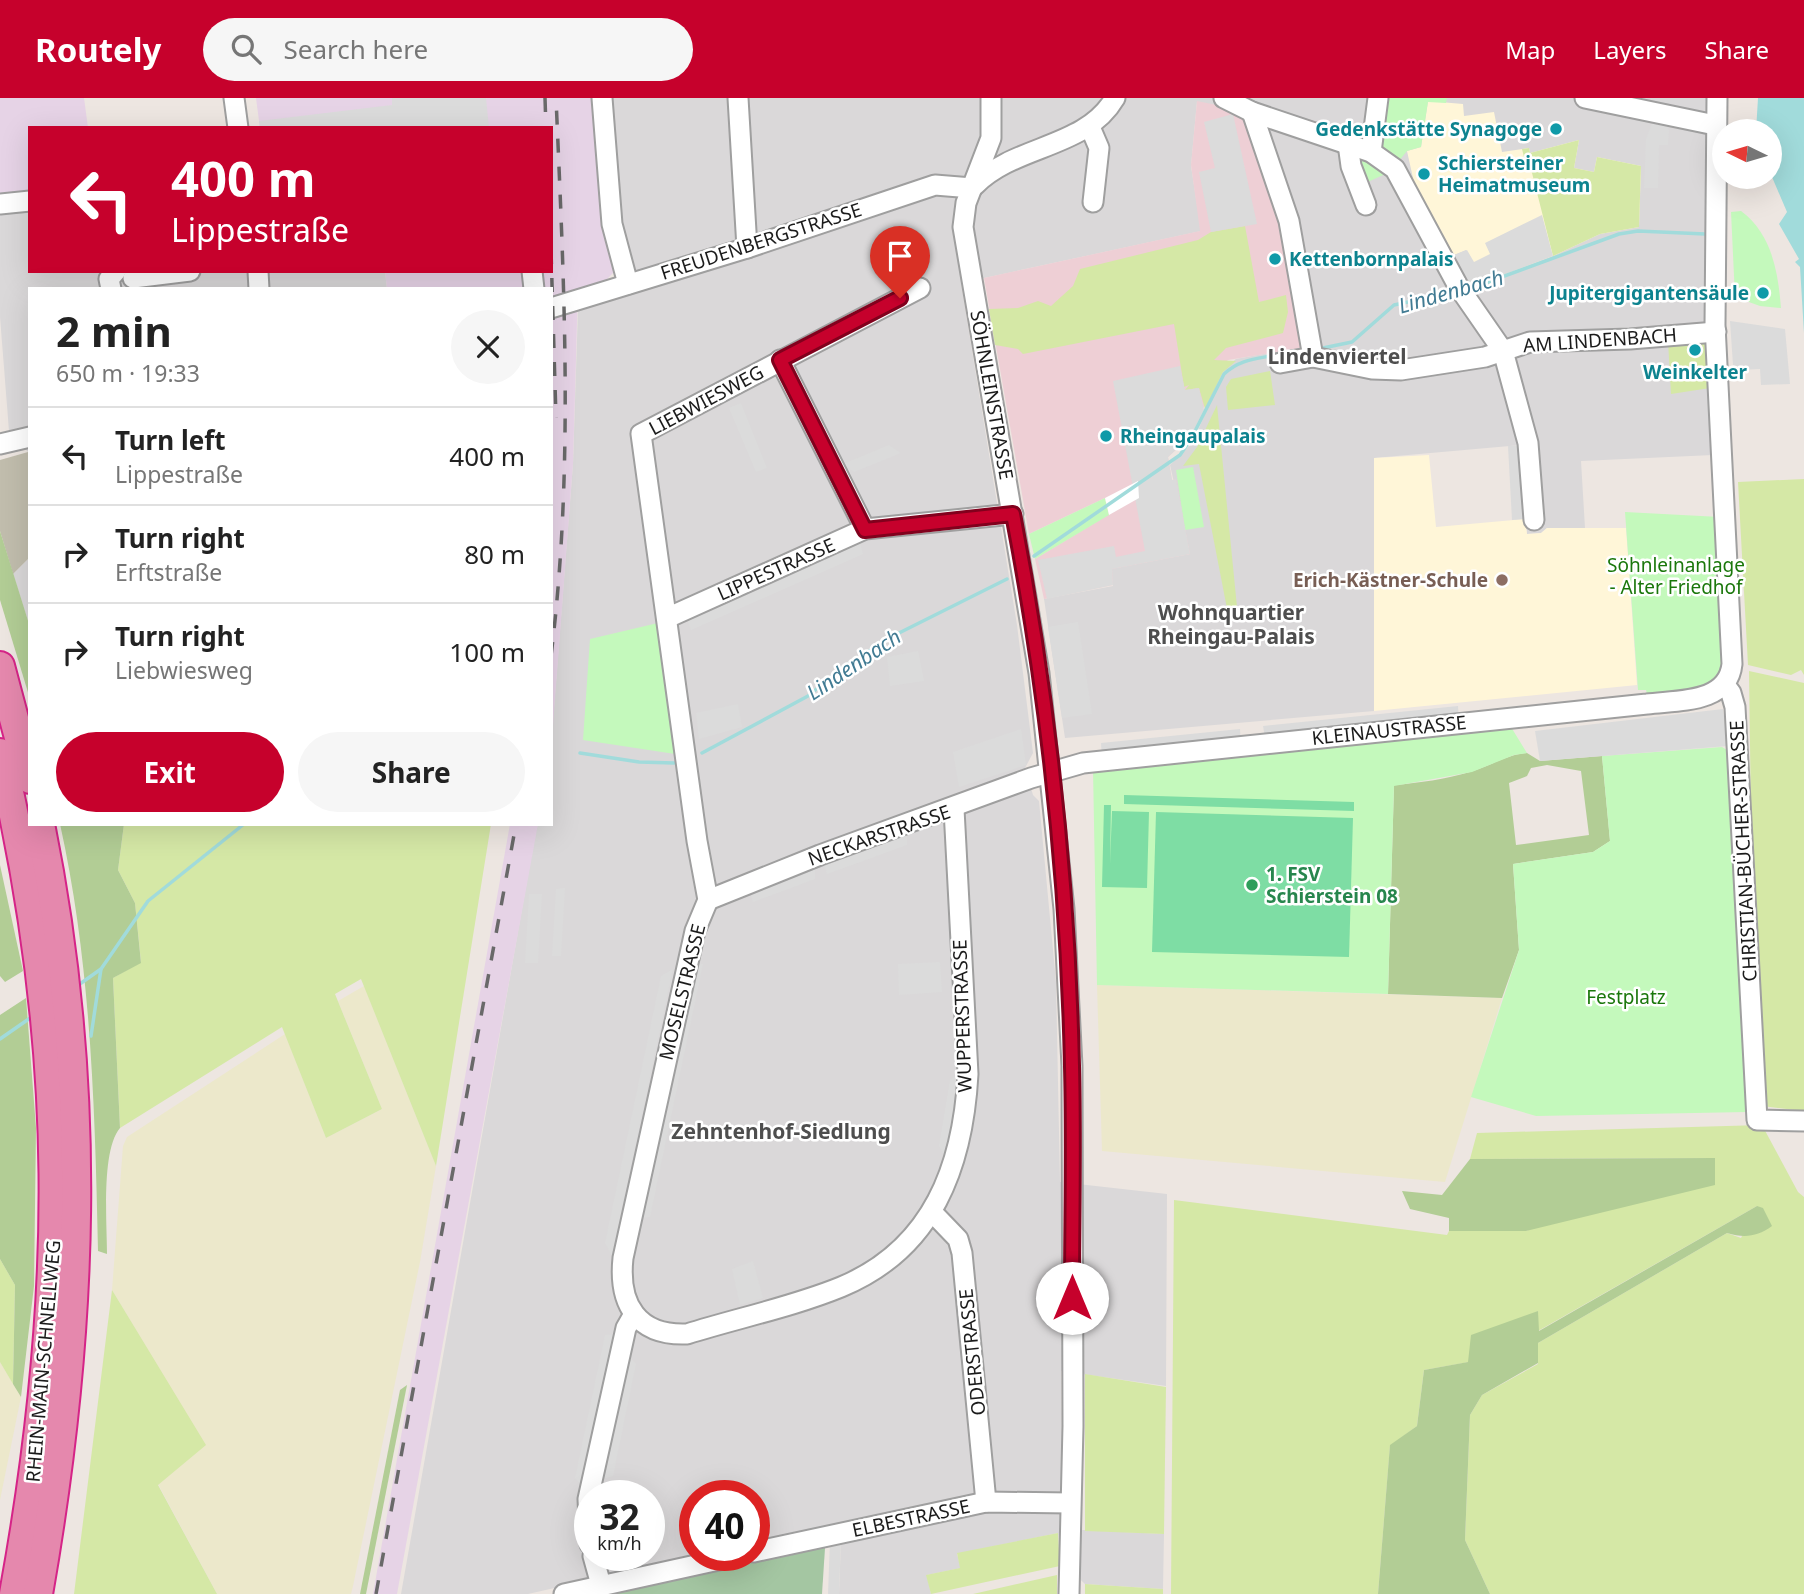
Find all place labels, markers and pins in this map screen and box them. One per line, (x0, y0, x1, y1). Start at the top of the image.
place label: Gedenkstätte Synagoge (1315, 116, 1542, 142)
marker: Gedenkstätte Synagoge (1548, 121, 1564, 137)
place label: Schiersteiner Heimatmuseum (1438, 150, 1590, 198)
marker: Schiersteiner Heimatmuseum (1416, 166, 1432, 182)
pin (870, 226, 930, 298)
place label: Kettenbornpalais (1289, 246, 1454, 272)
marker: Kettenbornpalais (1267, 251, 1283, 267)
place label: Jupitergigantensäule (1547, 280, 1749, 306)
marker: Jupitergigantensäule (1755, 285, 1771, 301)
marker: Weinkelter (1687, 342, 1703, 358)
place label: Weinkelter (1643, 359, 1748, 385)
place label: Rheingaupalais (1120, 423, 1266, 449)
marker: Rheingaupalais (1098, 428, 1114, 444)
place label: Erich-Kästner-Schule (1293, 567, 1488, 593)
marker: Erich-Kästner-Schule (1494, 572, 1510, 588)
place label: 1. FSV Schierstein 08 (1266, 861, 1398, 909)
marker: 1. FSV Schierstein 08 (1244, 877, 1260, 893)

